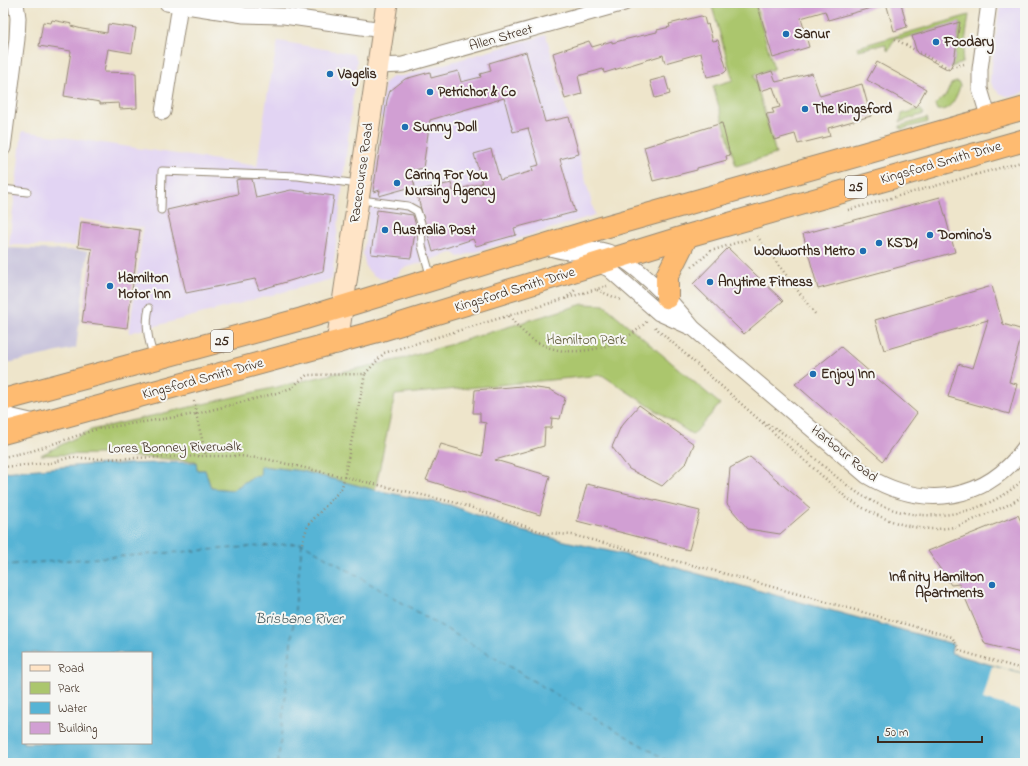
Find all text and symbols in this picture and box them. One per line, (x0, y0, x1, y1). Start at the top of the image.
street label: Allen Street (467, 19, 536, 57)
place label: Sanur (794, 24, 830, 45)
marker: Sanur (781, 29, 791, 39)
place label: Foodary (943, 32, 994, 55)
marker: Foodary (931, 37, 941, 47)
place label: Vagelis (337, 64, 377, 87)
marker: Vagelis (325, 69, 335, 79)
place label: Petrichor & Co (438, 82, 516, 103)
marker: Petrichor & Co (425, 87, 435, 97)
place label: The Kingsford (813, 99, 892, 122)
marker: The Kingsford (800, 104, 810, 114)
place label: Sunny Doll (413, 117, 478, 140)
street label: Racecourse Road (345, 121, 379, 224)
marker: Sunny Doll (400, 122, 410, 132)
street label: Kingsford Smith Drive (878, 136, 1005, 191)
place label: Caring For You Nursing Agency (405, 165, 495, 204)
road number: 25 (845, 176, 867, 198)
marker: Caring For You Nursing Agency (392, 178, 402, 188)
place label: Australia Post (393, 220, 476, 241)
marker: Australia Post (380, 225, 390, 235)
place label: Domino's (937, 225, 992, 246)
marker: Domino's (925, 230, 935, 240)
place label: KSD1 (887, 233, 918, 254)
marker: KSD1 (874, 238, 884, 248)
place label: Woolworths Metro (754, 241, 855, 262)
marker: Woolworths Metro (858, 246, 868, 256)
street label: Kingsford Smith Drive (452, 262, 579, 319)
place label: Hamilton Motor Inn (118, 268, 171, 305)
place label: Anytime Fitness (718, 272, 813, 295)
marker: Anytime Fitness (705, 277, 715, 287)
marker: Hamilton Motor Inn (105, 281, 115, 291)
road number: 25 (211, 330, 233, 352)
park label: Hamilton Park (546, 330, 626, 351)
street label: Kingsford Smith Drive (140, 353, 267, 406)
place label: Enjoy Inn (821, 364, 875, 387)
marker: Enjoy Inn (808, 369, 818, 379)
street label: Harbour Road (806, 420, 882, 488)
street label: Lores Bonney Riverwalk (108, 436, 243, 461)
place label: Infinity Hamilton Apartments (889, 567, 984, 604)
marker: Infinity Hamilton Apartments (987, 580, 997, 590)
water label: Brisbane River (255, 608, 345, 630)
legend (22, 652, 152, 744)
text: Road (58, 660, 84, 678)
text: Park (58, 680, 80, 698)
text: Water (58, 700, 87, 718)
scale bar (878, 718, 982, 744)
text: Building (57, 720, 97, 739)
text: 50 m (884, 724, 908, 742)

